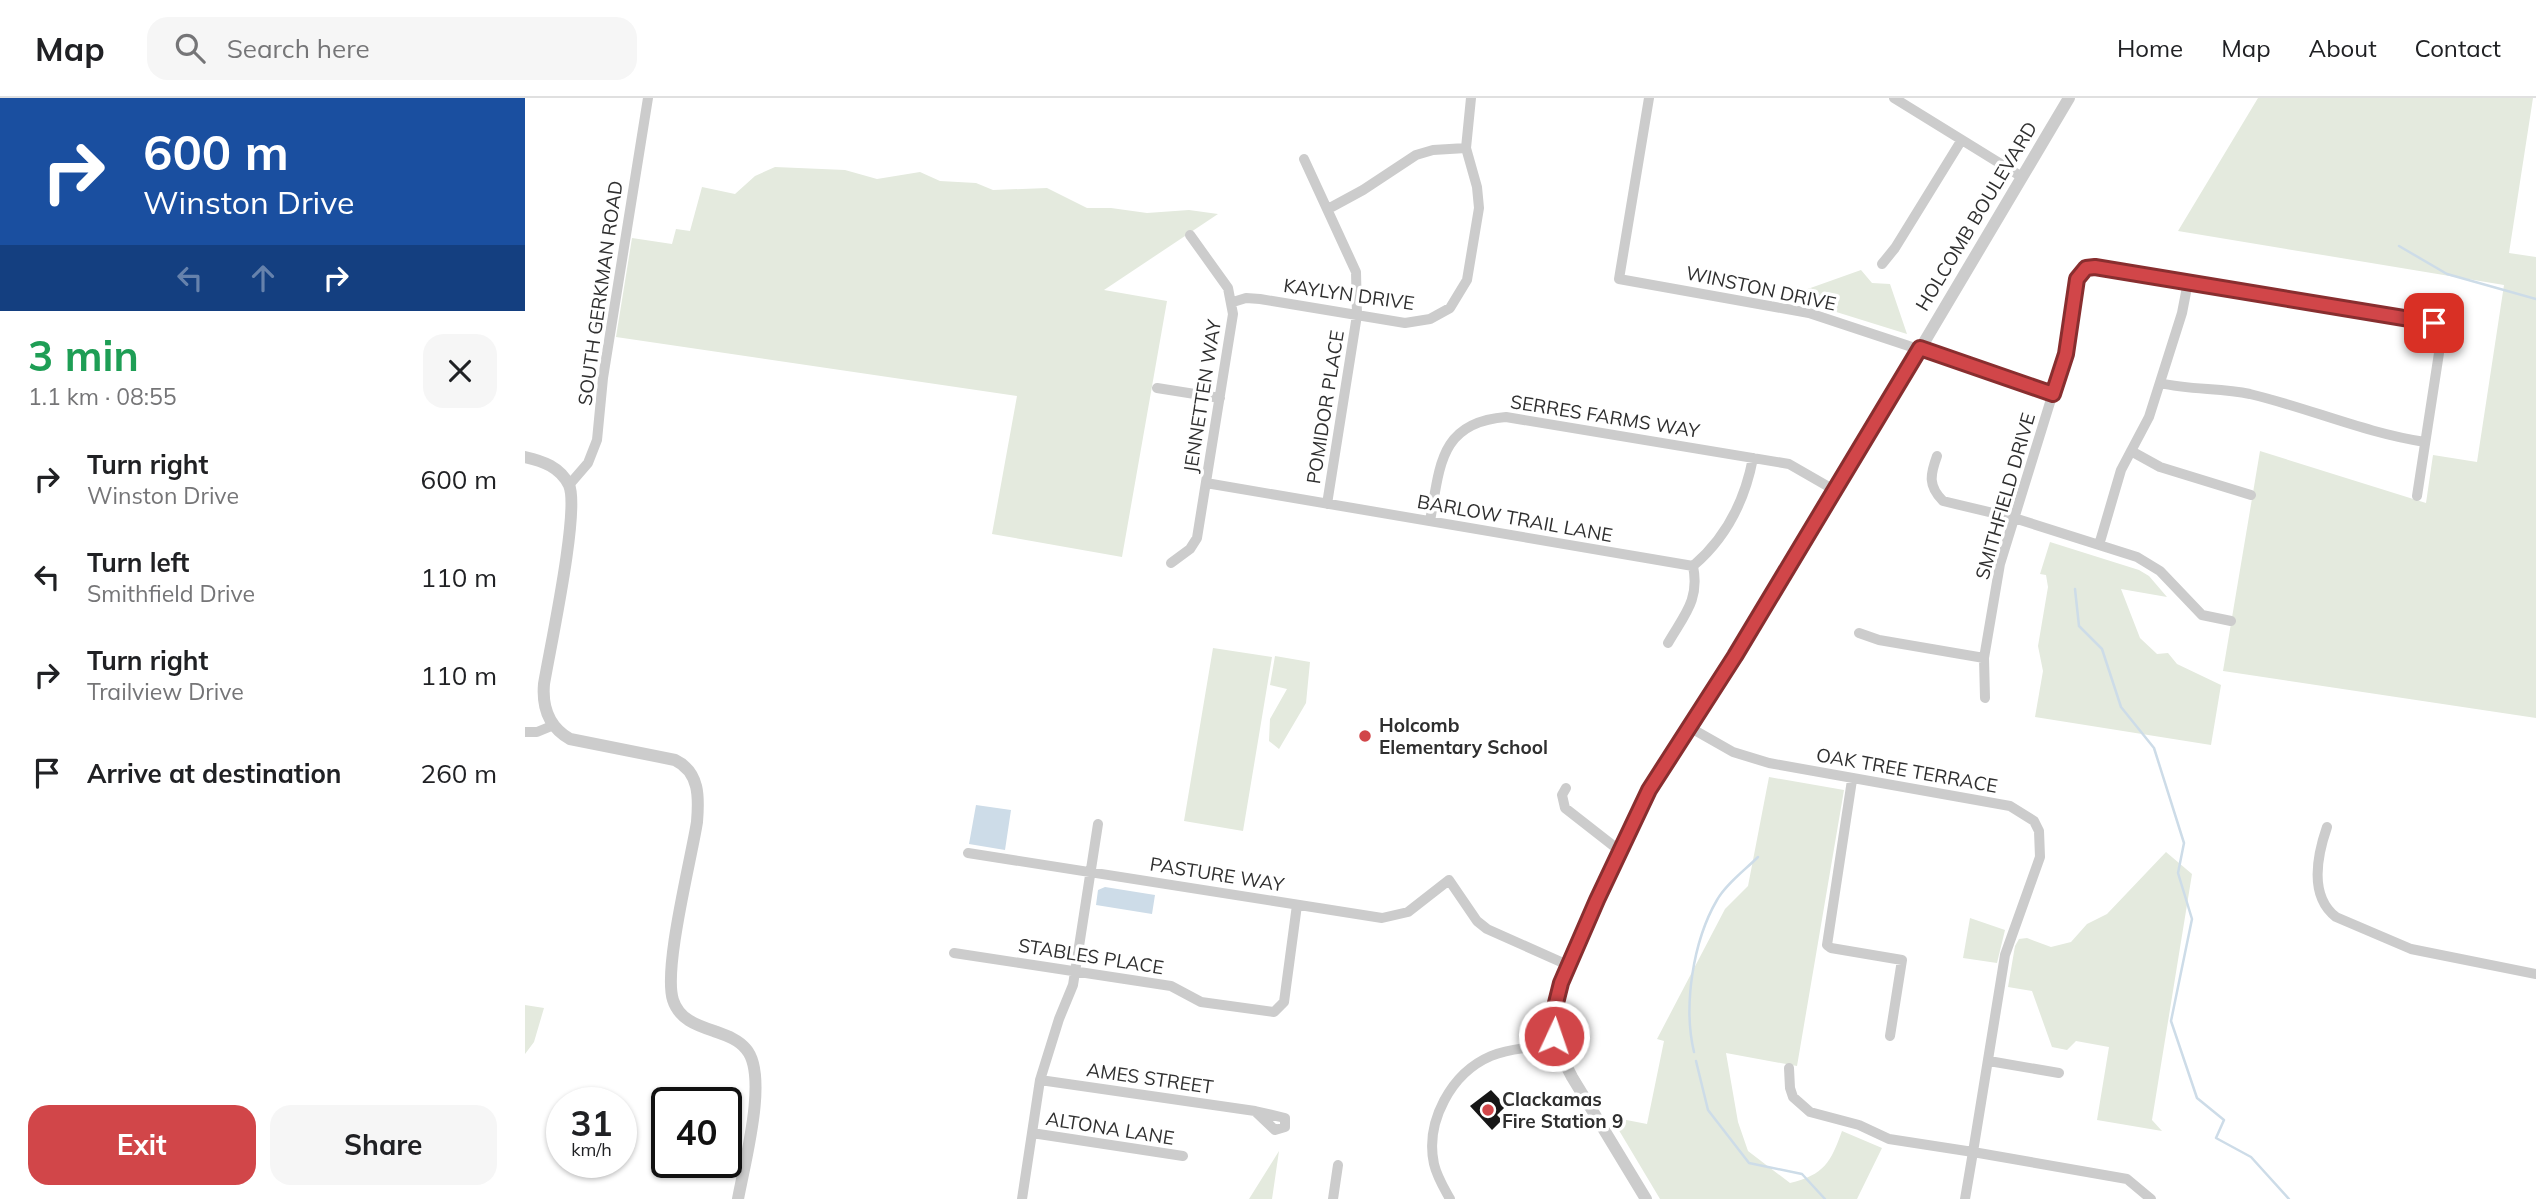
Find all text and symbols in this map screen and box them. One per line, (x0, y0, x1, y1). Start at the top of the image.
search box (147, 17, 637, 80)
text: Map (35, 28, 105, 69)
icon: search (171, 29, 209, 67)
text: Search here (227, 32, 370, 65)
text: Home (2117, 33, 2183, 63)
text: Map (2221, 33, 2271, 63)
text: About (2309, 33, 2377, 63)
text: Contact (2415, 33, 2501, 63)
street label: HOLCOMB BOULEVARD (1910, 117, 2042, 315)
text: 600 m (143, 121, 289, 182)
icon: right (28, 126, 119, 217)
street label: SOUTH GERKMAN ROAD (572, 179, 628, 407)
text: Winston Drive (143, 182, 354, 222)
icon: left (171, 259, 209, 297)
icon: ahead (244, 259, 282, 297)
icon: right (317, 259, 355, 297)
street label: WINSTON DRIVE (1684, 260, 1838, 316)
street label: KAYLYN DRIVE (1282, 273, 1416, 315)
pin (2404, 293, 2464, 353)
icon: arrive (2415, 304, 2453, 342)
street label: JENNETTEN WAY (1178, 317, 1226, 474)
street label: POMIDOR PLACE (1301, 328, 1349, 486)
text: 3 min (28, 329, 139, 382)
button: close (423, 334, 497, 408)
text: 1.1 km · 08:55 (28, 382, 177, 411)
street label: SERRES FARMS WAY (1509, 389, 1702, 443)
street label: SMITHFIELD DRIVE (1970, 410, 2040, 582)
text: Turn right (87, 448, 208, 481)
icon: right (28, 460, 66, 498)
text: 600 m (421, 463, 497, 496)
text: Winston Drive (87, 481, 239, 510)
street label: BARLOW TRAIL LANE (1415, 489, 1615, 547)
text: Turn left (87, 546, 189, 579)
icon: left (28, 558, 66, 596)
text: 110 m (421, 561, 497, 594)
text: Smithfield Drive (87, 579, 255, 608)
text: Turn right (87, 644, 208, 677)
icon: right (28, 656, 66, 694)
text: 110 m (421, 659, 497, 692)
text: Trailview Drive (87, 677, 244, 706)
place label: Holcomb Elementary School (1379, 713, 1548, 759)
marker: Holcomb Elementary School (1357, 728, 1373, 744)
street label: OAK TREE TERRACE (1814, 742, 2000, 798)
icon: arrive (28, 754, 66, 792)
text: Arrive at destination (87, 757, 342, 790)
text: 260 m (421, 757, 497, 790)
street label: PASTURE WAY (1148, 852, 1286, 897)
street label: STABLES PLACE (1017, 933, 1165, 979)
position arrow (1517, 999, 1591, 1073)
street label: AMES STREET (1085, 1057, 1215, 1099)
speed limit sign: 40 (651, 1087, 742, 1178)
place label: Clackamas Fire Station 9 (1502, 1087, 1623, 1133)
text: 31 (570, 1101, 613, 1145)
marker: Clackamas Fire Station 9 (1480, 1102, 1496, 1118)
button: Exit (28, 1105, 256, 1185)
button: Share (270, 1105, 497, 1185)
street label: ALTONA LANE (1044, 1106, 1176, 1150)
text: km/h (571, 1138, 612, 1161)

